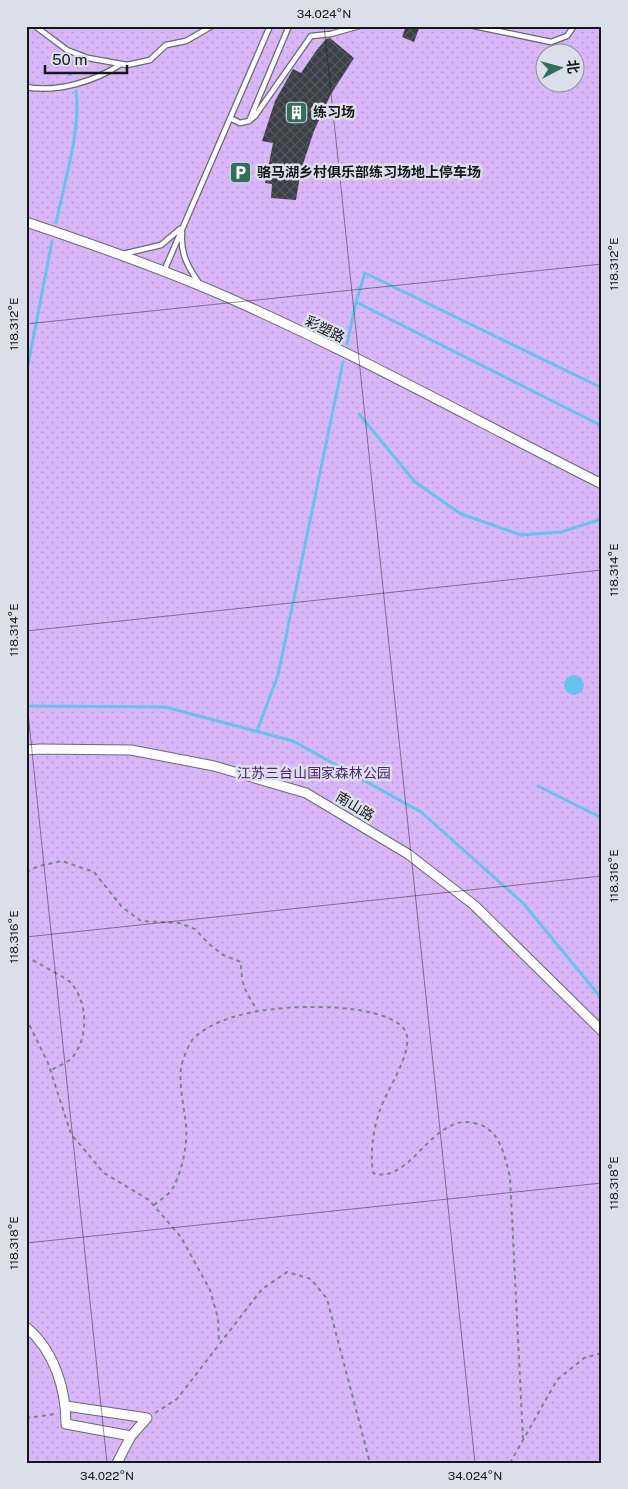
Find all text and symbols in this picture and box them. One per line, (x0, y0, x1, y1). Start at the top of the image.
text: 34.024°N (297, 7, 351, 21)
scale bar (45, 42, 128, 74)
north arrow (536, 42, 586, 92)
text: 50 m (52, 51, 87, 68)
text: 北 (564, 59, 582, 74)
building icon: 练习场 (285, 100, 309, 124)
place label: 练习场 (313, 104, 355, 120)
parking icon: 骆马湖乡村俱乐部练习场地上停车场 (229, 160, 253, 184)
place label: 骆马湖乡村俱乐部练习场地上停车场 (257, 164, 481, 180)
text: 118.312°E (607, 238, 621, 290)
text: 118.312°E (7, 298, 21, 350)
street label: 彩塑路 (303, 313, 347, 345)
text: 118.314°E (607, 543, 621, 597)
text: 118.314°E (7, 603, 21, 657)
park label: 江苏三台山国家森林公园 (237, 765, 391, 781)
street label: 南山路 (333, 788, 377, 824)
text: 118.316°E (607, 849, 621, 903)
text: 118.316°E (7, 910, 21, 964)
text: 118.318°E (607, 1156, 621, 1210)
text: 118.318°E (7, 1216, 21, 1270)
text: 34.022°N (80, 1469, 134, 1483)
text: 34.024°N (448, 1469, 502, 1483)

